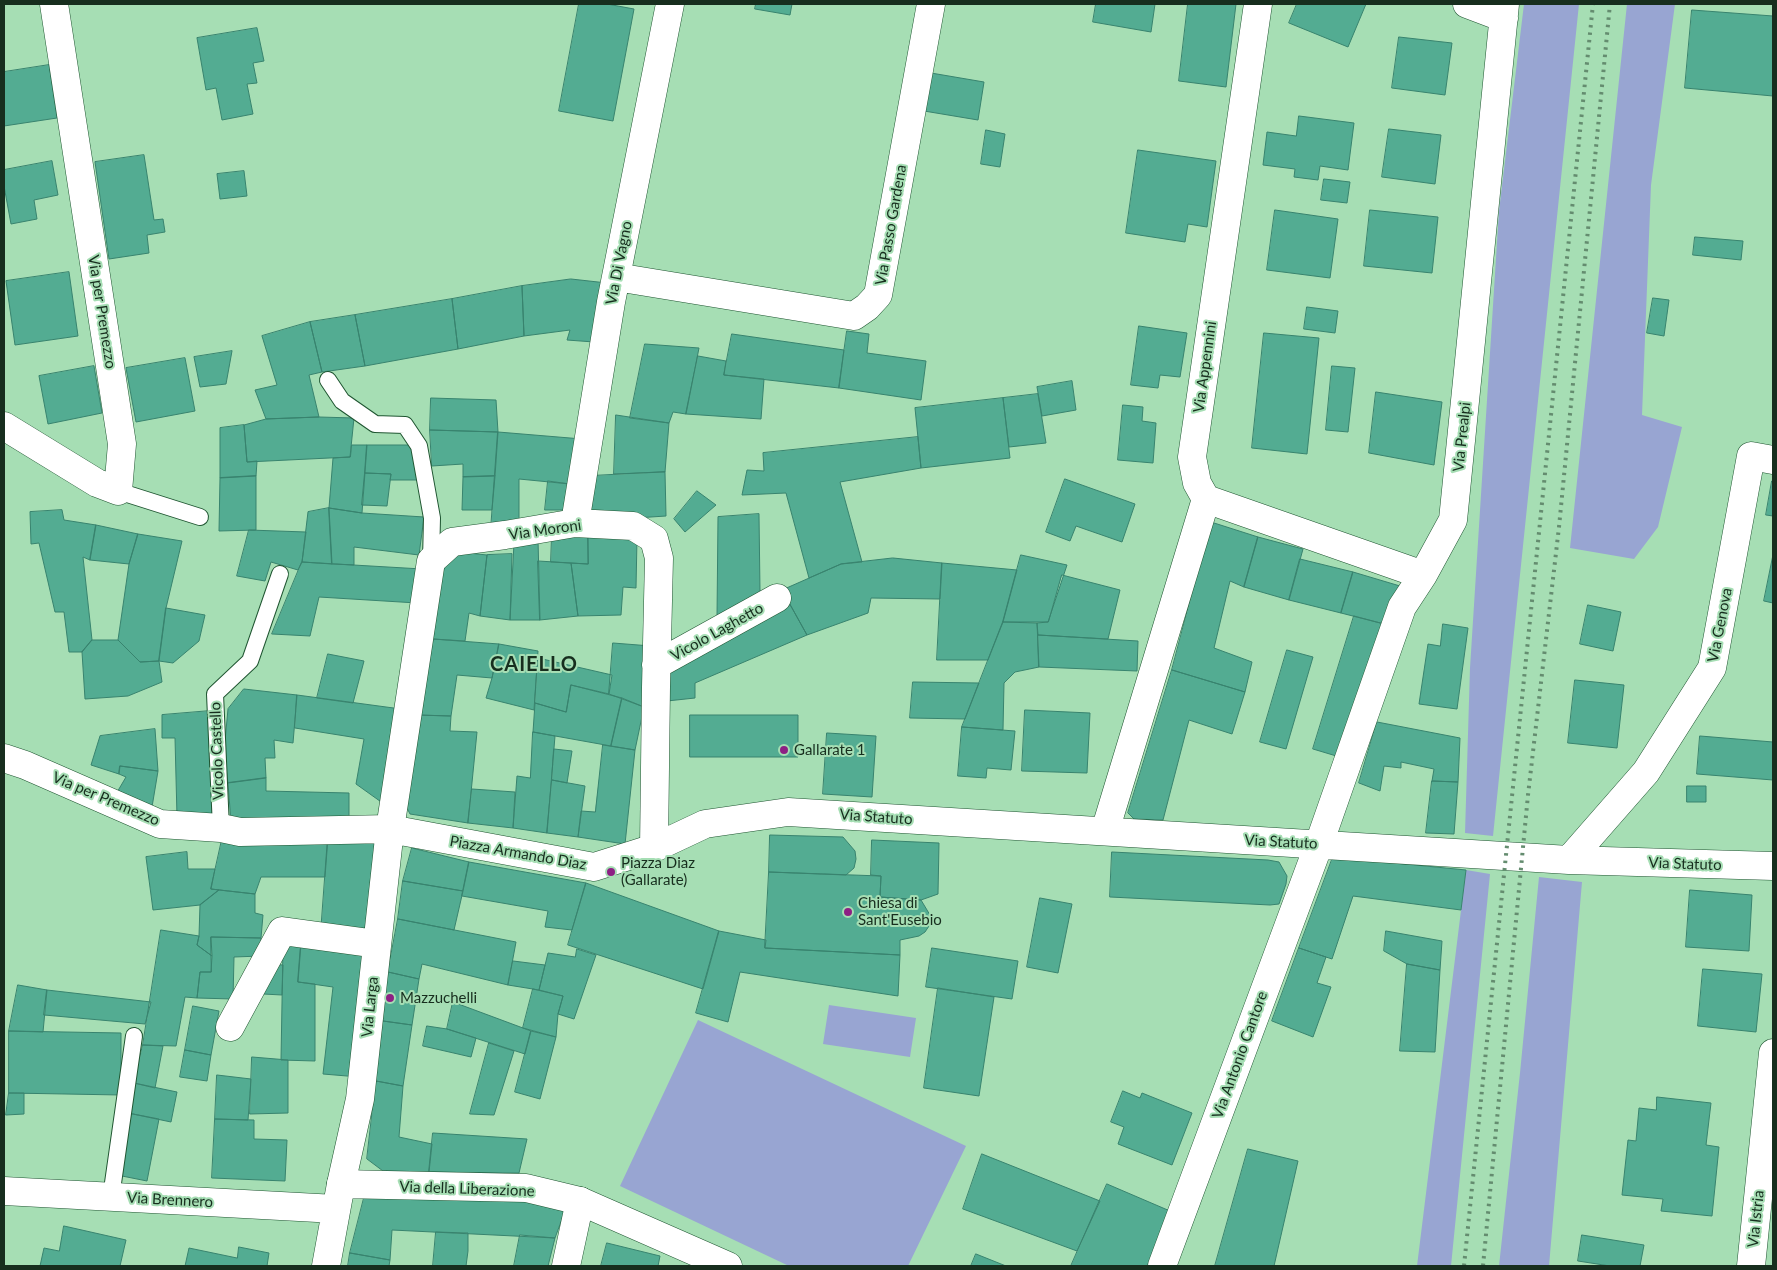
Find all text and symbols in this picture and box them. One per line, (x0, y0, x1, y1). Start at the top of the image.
street label: Via Passo Gardena (872, 163, 910, 287)
street label: Via Di Vagno (602, 220, 636, 306)
street label: Via per Premezzo (84, 254, 120, 370)
street label: Via Appennini (1190, 320, 1220, 414)
street label: Via Prealpi (1449, 401, 1475, 473)
street label: Via Moroni (508, 516, 582, 544)
street label: Via Genova (1704, 586, 1736, 664)
street label: Vicolo Laghetto (668, 599, 766, 665)
district label: CAIELLO (489, 653, 579, 677)
street label: Vicolo Castello (206, 702, 228, 800)
place label: Gallarate 1 (794, 741, 865, 759)
marker: Gallarate 1 (778, 744, 790, 756)
street label: Via per Premezzo (50, 768, 162, 830)
street label: Via Statuto (839, 805, 913, 829)
street label: Via Statuto (1244, 831, 1318, 853)
street label: Piazza Armando Diaz (448, 832, 588, 874)
place label: Piazza Diaz (Gallarate) (621, 854, 695, 889)
street label: Via Statuto (1648, 854, 1722, 874)
marker: Piazza Diaz (Gallarate) (605, 866, 617, 878)
place label: Chiesa di Sant'Eusebio (858, 894, 942, 929)
marker: Chiesa di Sant'Eusebio (842, 906, 854, 918)
street label: Via Larga (358, 976, 382, 1038)
place label: Mazzuchelli (400, 989, 477, 1007)
street label: Via Antonio Cantore (1209, 989, 1271, 1121)
marker: Mazzuchelli (384, 992, 396, 1004)
street label: Via della Liberazione (399, 1178, 535, 1200)
street label: Via Brennero (127, 1189, 213, 1211)
street label: Via Istria (1744, 1190, 1768, 1248)

